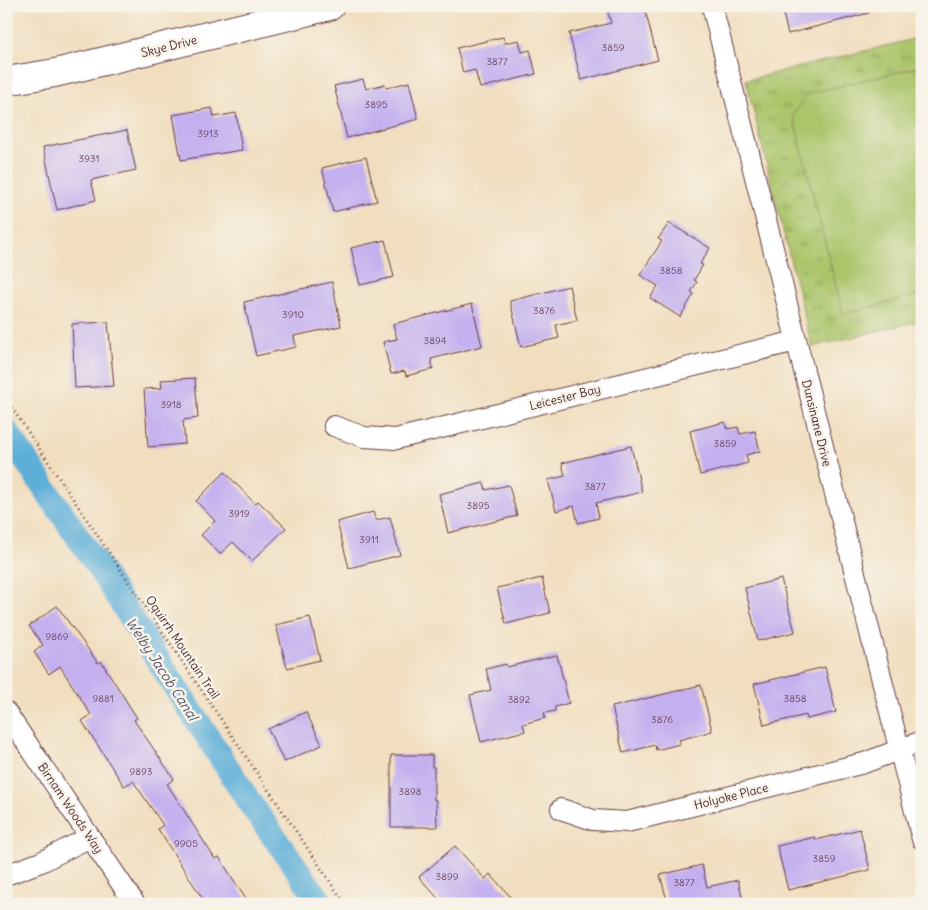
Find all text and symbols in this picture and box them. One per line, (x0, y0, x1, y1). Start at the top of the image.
street label: Skye Drive (139, 32, 199, 60)
house number: 3859 (602, 41, 625, 54)
house number: 3877 (486, 55, 508, 68)
house number: 3895 (365, 98, 388, 111)
house number: 3913 (197, 127, 219, 140)
house number: 3931 (79, 152, 99, 165)
house number: 3858 (660, 264, 683, 277)
house number: 3876 (533, 304, 555, 317)
house number: 3910 (282, 308, 304, 321)
house number: 3894 (424, 334, 447, 347)
street label: Dunsinane Drive (799, 378, 835, 468)
street label: Leicester Bay (528, 381, 602, 413)
house number: 3918 (160, 398, 182, 411)
house number: 3859 (714, 437, 737, 450)
house number: 3877 (584, 480, 606, 493)
house number: 3895 (467, 499, 490, 512)
house number: 3919 (228, 507, 250, 520)
house number: 3911 (359, 533, 379, 546)
street label: Oquirrh Mountain Trail (143, 593, 223, 701)
water label: Welby Jacob Canal (122, 614, 203, 725)
house number: 9869 (45, 630, 69, 643)
house number: 9881 (92, 692, 114, 705)
house number: 3858 (784, 692, 807, 705)
house number: 3892 (508, 693, 531, 706)
house number: 3876 (651, 713, 673, 726)
street label: Birnam Woods Way (35, 760, 107, 856)
house number: 9893 (130, 765, 153, 778)
street label: Holyoke Place (692, 780, 770, 812)
house number: 3898 (399, 785, 422, 798)
house number: 9905 (174, 837, 198, 850)
house number: 3859 (813, 852, 836, 865)
house number: 3899 (436, 870, 459, 883)
house number: 3877 (673, 876, 695, 889)

